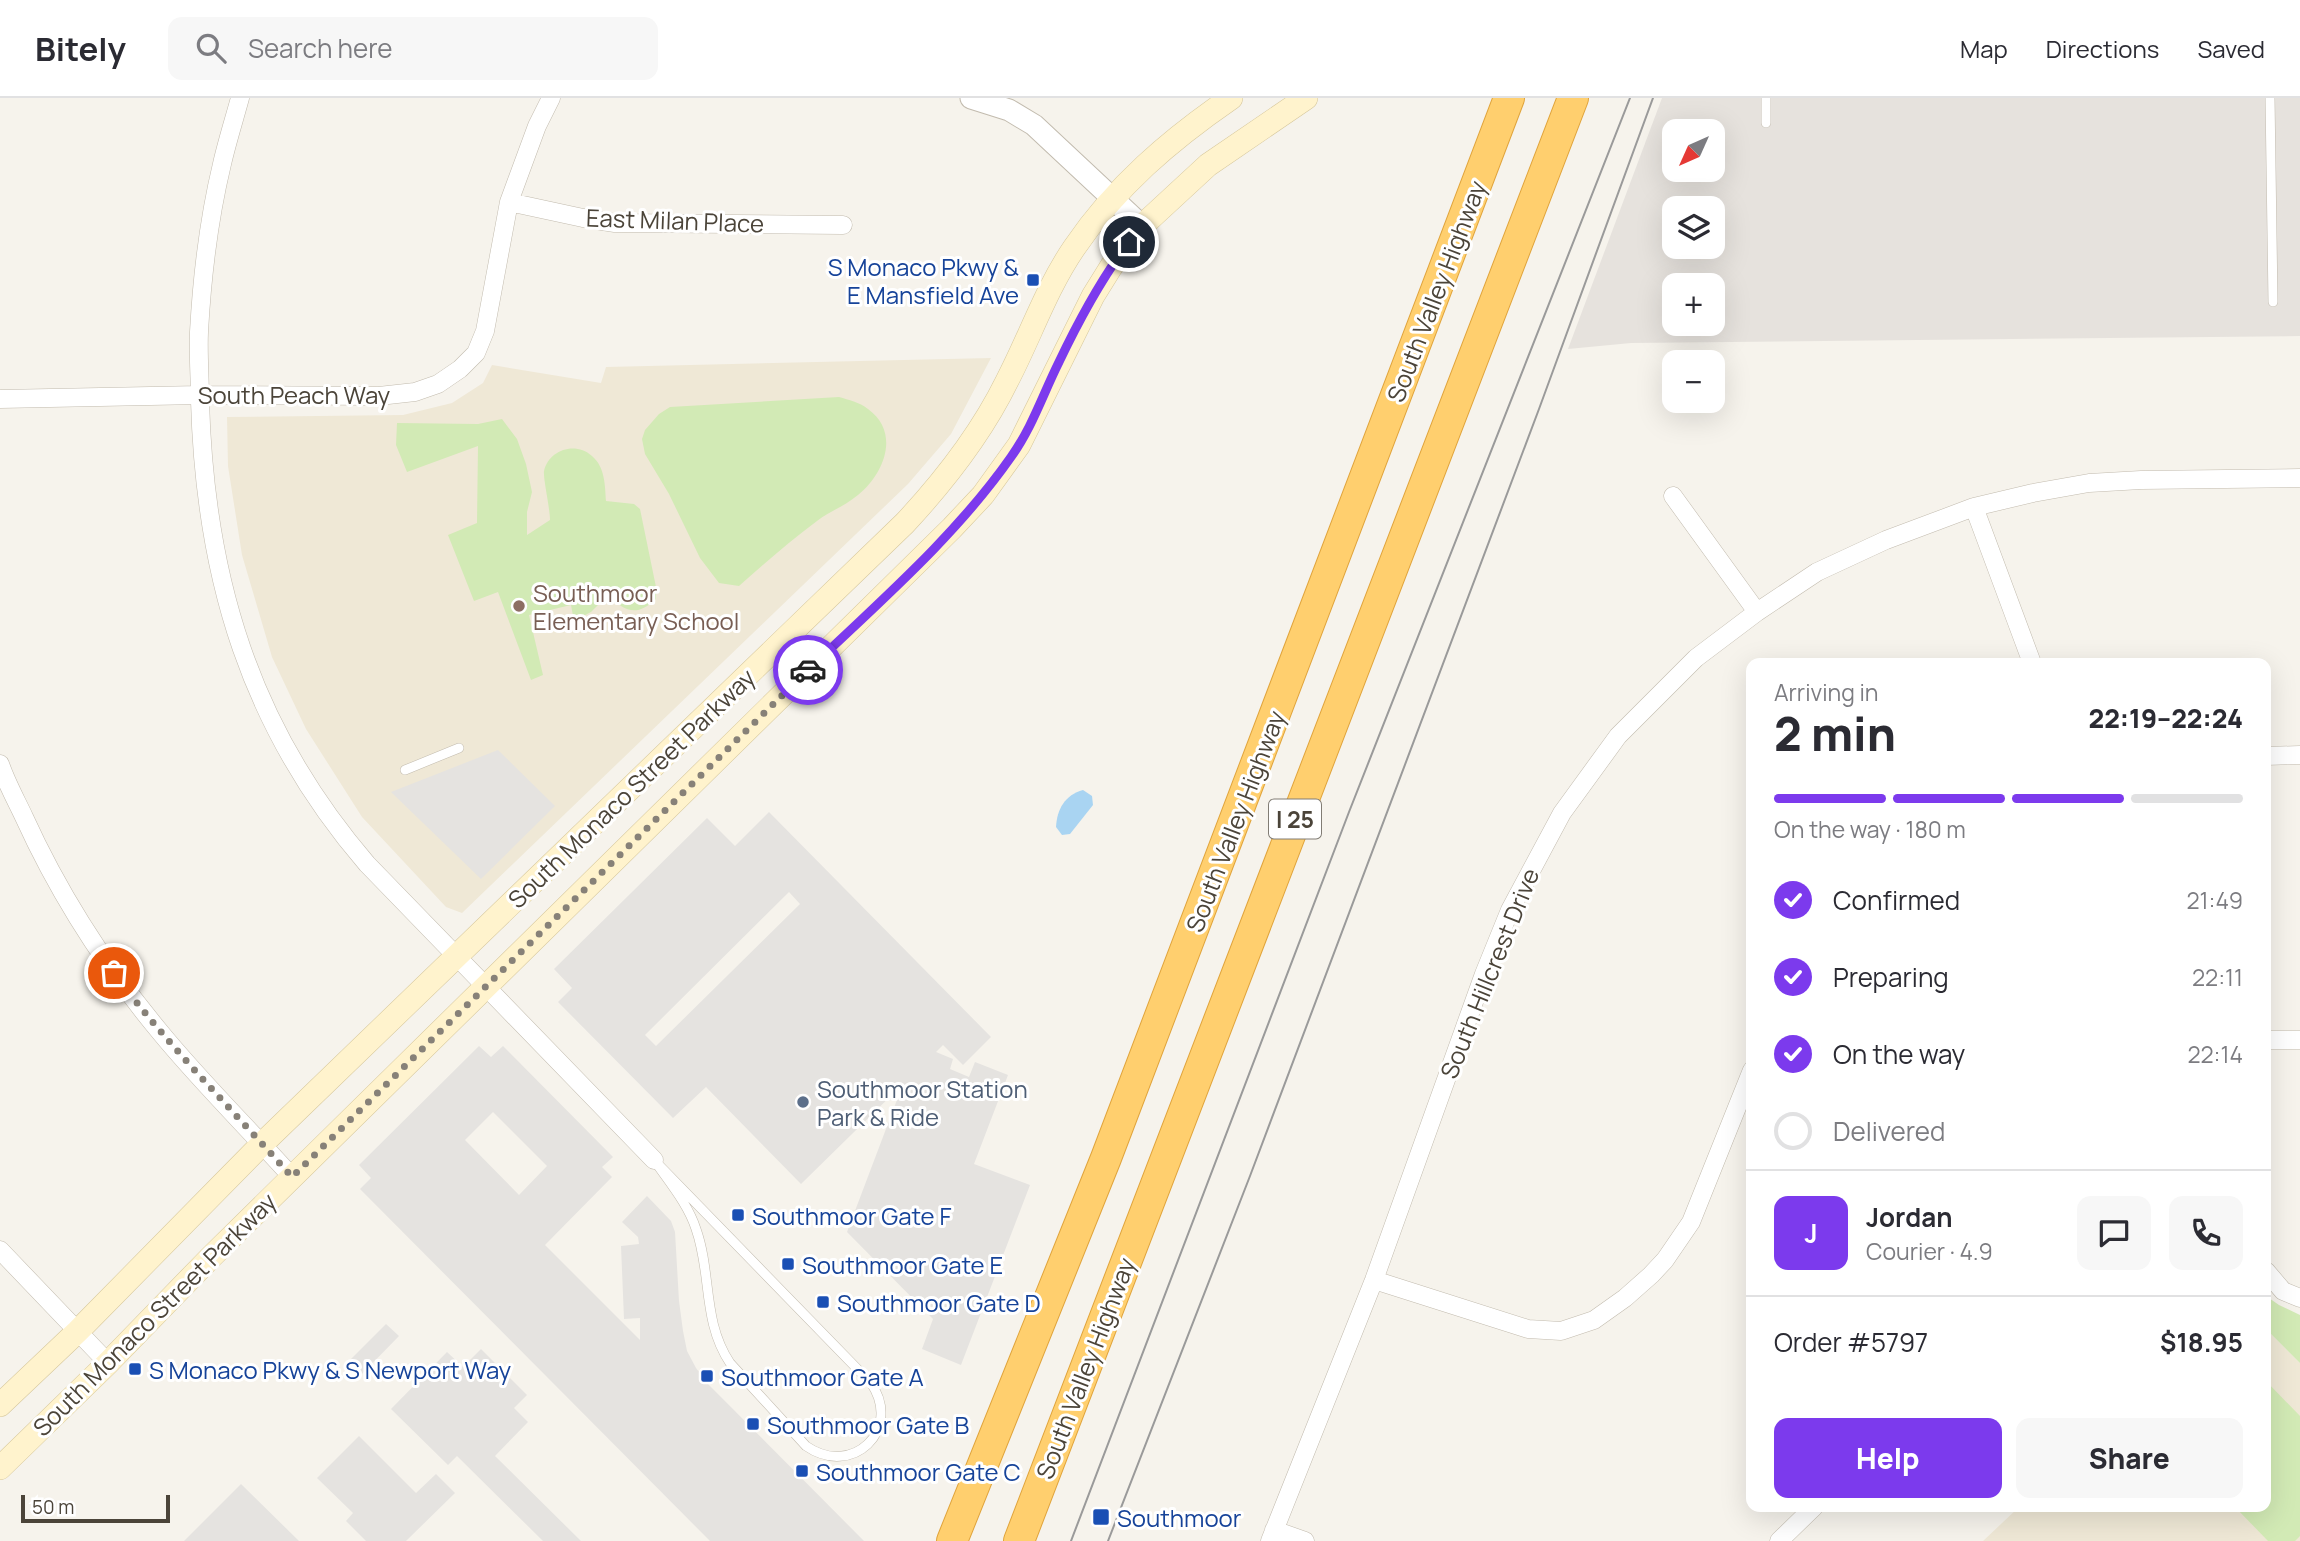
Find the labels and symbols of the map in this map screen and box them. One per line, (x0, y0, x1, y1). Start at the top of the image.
north arrow (1662, 119, 1726, 182)
street label: South Valley Highway (1379, 175, 1494, 406)
street label: East Milan Place (585, 200, 765, 240)
pin (1099, 212, 1159, 272)
place label: S Monaco Pkwy & E Mansfield Ave (828, 250, 1019, 311)
marker: S Monaco Pkwy & E Mansfield Ave (1025, 272, 1041, 288)
street label: South Peach Way (198, 378, 391, 411)
place label: Southmoor Elementary School (533, 576, 739, 637)
marker: Southmoor Elementary School (511, 598, 527, 614)
courier (773, 635, 843, 705)
street label: South Monaco Street Parkway (500, 661, 762, 915)
street label: South Valley Highway (1178, 705, 1293, 936)
road number: I 25 (1269, 800, 1321, 838)
street label: South Hillcrest Drive (1432, 863, 1546, 1083)
pin (84, 943, 144, 1003)
place label: Southmoor Station Park & Ride (817, 1072, 1028, 1133)
marker: Southmoor Station Park & Ride (795, 1094, 811, 1110)
street label: South Monaco Street Parkway (25, 1185, 283, 1443)
place label: Southmoor Gate F (752, 1199, 952, 1232)
marker: Southmoor Gate F (730, 1207, 746, 1223)
place label: Southmoor Gate E (802, 1248, 1003, 1281)
street label: South Valley Highway (1028, 1252, 1143, 1483)
marker: Southmoor Gate E (780, 1256, 796, 1272)
place label: Southmoor Gate D (837, 1286, 1041, 1319)
marker: Southmoor Gate D (815, 1294, 831, 1310)
place label: S Monaco Pkwy & S Newport Way (149, 1353, 512, 1386)
place label: Southmoor Gate A (721, 1360, 924, 1393)
marker: S Monaco Pkwy & S Newport Way (127, 1361, 143, 1377)
marker: Southmoor Gate A (699, 1368, 715, 1384)
place label: Southmoor Gate B (767, 1408, 969, 1441)
marker: Southmoor Gate B (745, 1416, 761, 1432)
place label: Southmoor Gate C (816, 1455, 1021, 1488)
marker: Southmoor Gate C (794, 1463, 810, 1479)
scale bar (21, 1492, 170, 1524)
place label: Southmoor (1117, 1501, 1242, 1534)
marker: Southmoor (1091, 1507, 1111, 1527)

